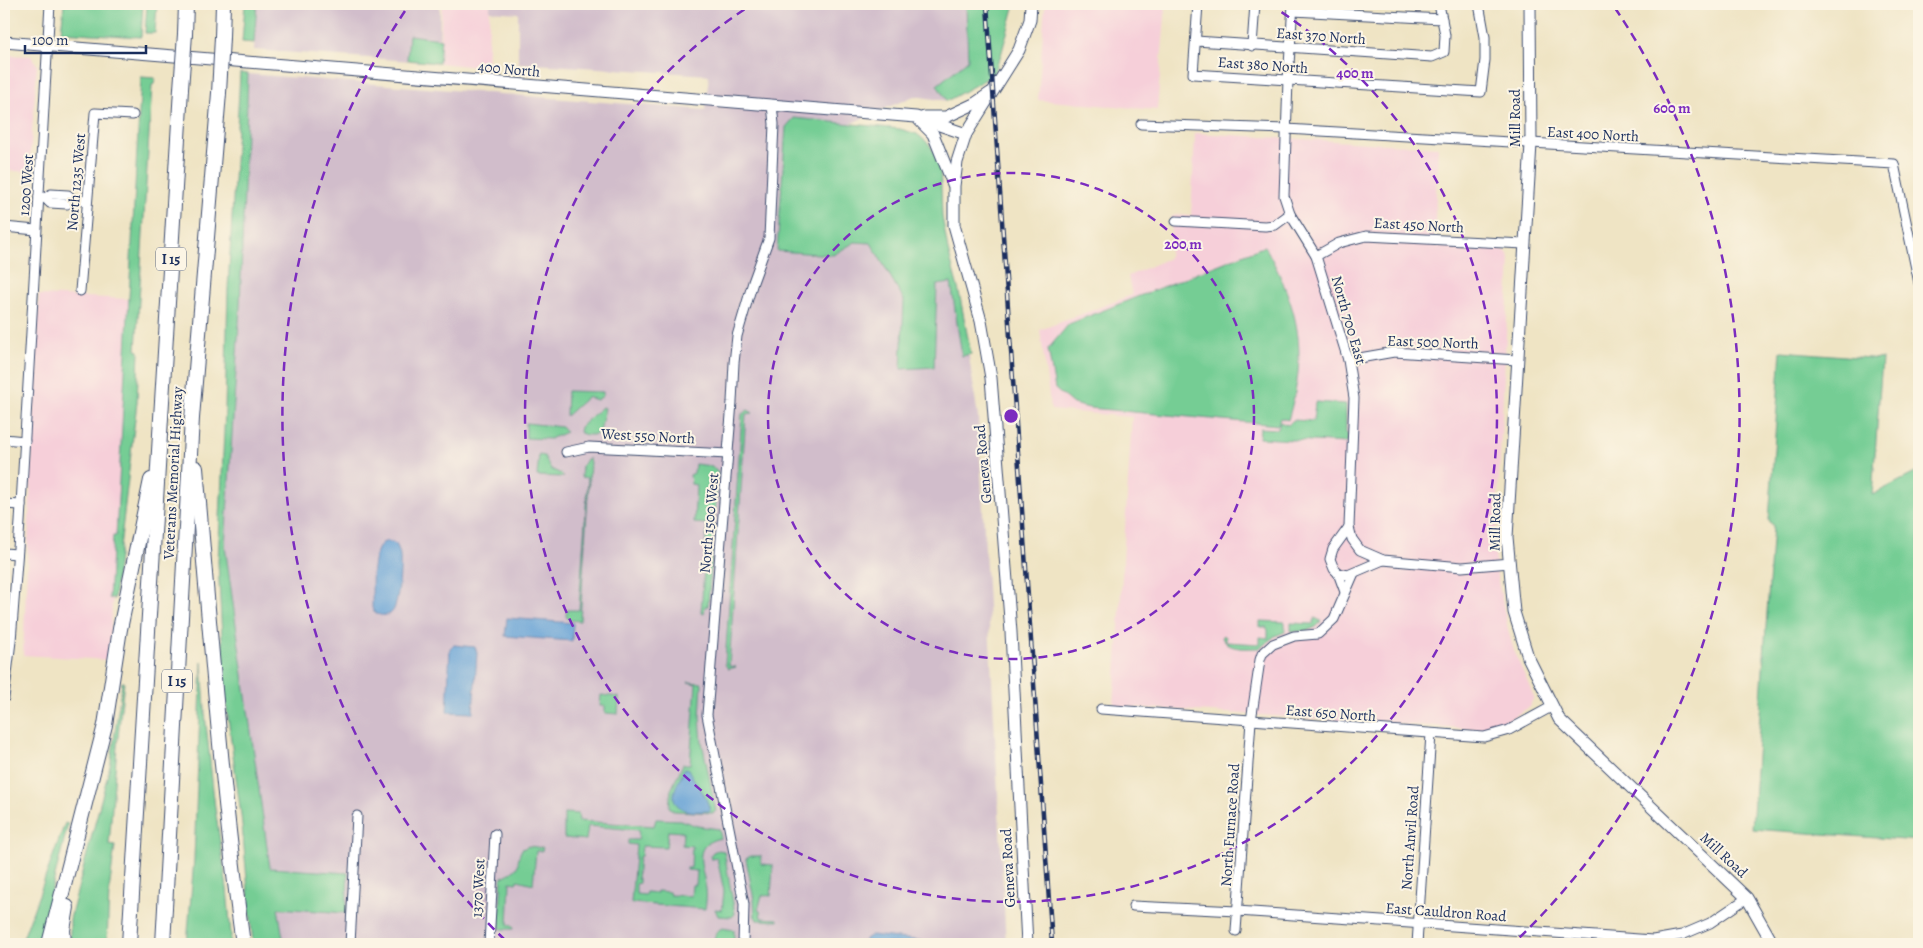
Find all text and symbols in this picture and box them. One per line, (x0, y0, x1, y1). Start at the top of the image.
scale bar (25, 22, 146, 54)
street label: East 370 North (1276, 23, 1366, 49)
text: 100 m (32, 30, 69, 50)
street label: East 380 North (1217, 52, 1309, 78)
street label: 400 North (477, 56, 541, 82)
text: 400 m (1336, 63, 1374, 83)
street label: Mill Road (1505, 88, 1525, 147)
text: 600 m (1653, 98, 1691, 118)
street label: East 400 North (1547, 122, 1639, 146)
street label: North 1235 West (62, 132, 90, 232)
street label: 1200 West (14, 153, 38, 217)
street label: East 450 North (1373, 213, 1465, 237)
text: 200 m (1164, 234, 1202, 254)
road number: I 15 (156, 248, 186, 270)
street label: North 700 East (1327, 273, 1371, 367)
street label: East 500 North (1387, 330, 1479, 354)
street label: Veterans Memorial Highway (158, 386, 188, 561)
centre of rings (1002, 407, 1020, 425)
street label: West 550 North (600, 423, 695, 448)
street label: Geneva Road (970, 423, 996, 504)
street label: North 1500 West (695, 472, 723, 574)
street label: Mill Road (1484, 492, 1506, 551)
road number: I 15 (162, 669, 192, 692)
street label: East 650 North (1285, 700, 1377, 726)
street label: North Furnace Road (1216, 762, 1244, 887)
street label: North Anvil Road (1396, 784, 1424, 891)
street label: Geneva Road (996, 827, 1020, 908)
street label: Mill Road (1696, 828, 1753, 883)
street label: 1370 West (466, 858, 490, 918)
street label: East Cauldron Road (1385, 898, 1508, 926)

